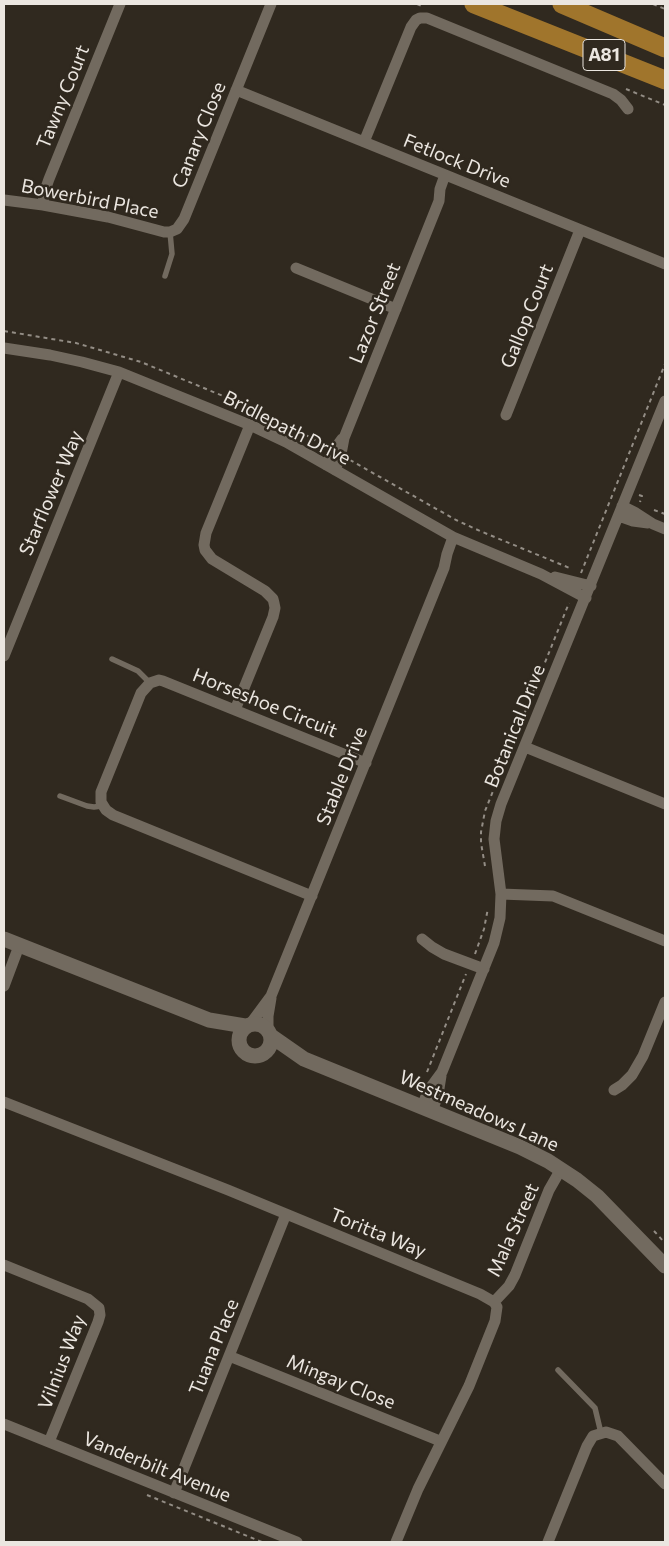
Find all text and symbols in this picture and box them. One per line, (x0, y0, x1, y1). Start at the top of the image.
road number: A81 (583, 40, 625, 70)
street label: Tawny Court (32, 42, 94, 152)
street label: Canary Close (167, 79, 231, 191)
street label: Fetlock Drive (400, 129, 514, 193)
street label: Bowerbird Place (19, 174, 161, 224)
street label: Lazor Street (344, 259, 406, 367)
street label: Gallop Court (496, 261, 558, 371)
street label: Bridlepath Drive (219, 386, 355, 470)
street label: Starflower Way (14, 427, 88, 559)
street label: Botanical Drive (480, 661, 550, 791)
street label: Horseshoe Circuit (189, 664, 341, 742)
street label: Stable Drive (312, 723, 372, 829)
street label: Westmeadows Lane (396, 1066, 562, 1156)
street label: Mala Street (482, 1180, 544, 1280)
street label: Toritta Way (327, 1203, 429, 1263)
street label: Tuana Place (184, 1296, 244, 1398)
street label: Vilnius Way (34, 1312, 90, 1412)
street label: Mingay Close (283, 1350, 399, 1414)
street label: Vanderbilt Avenue (80, 1427, 234, 1507)

